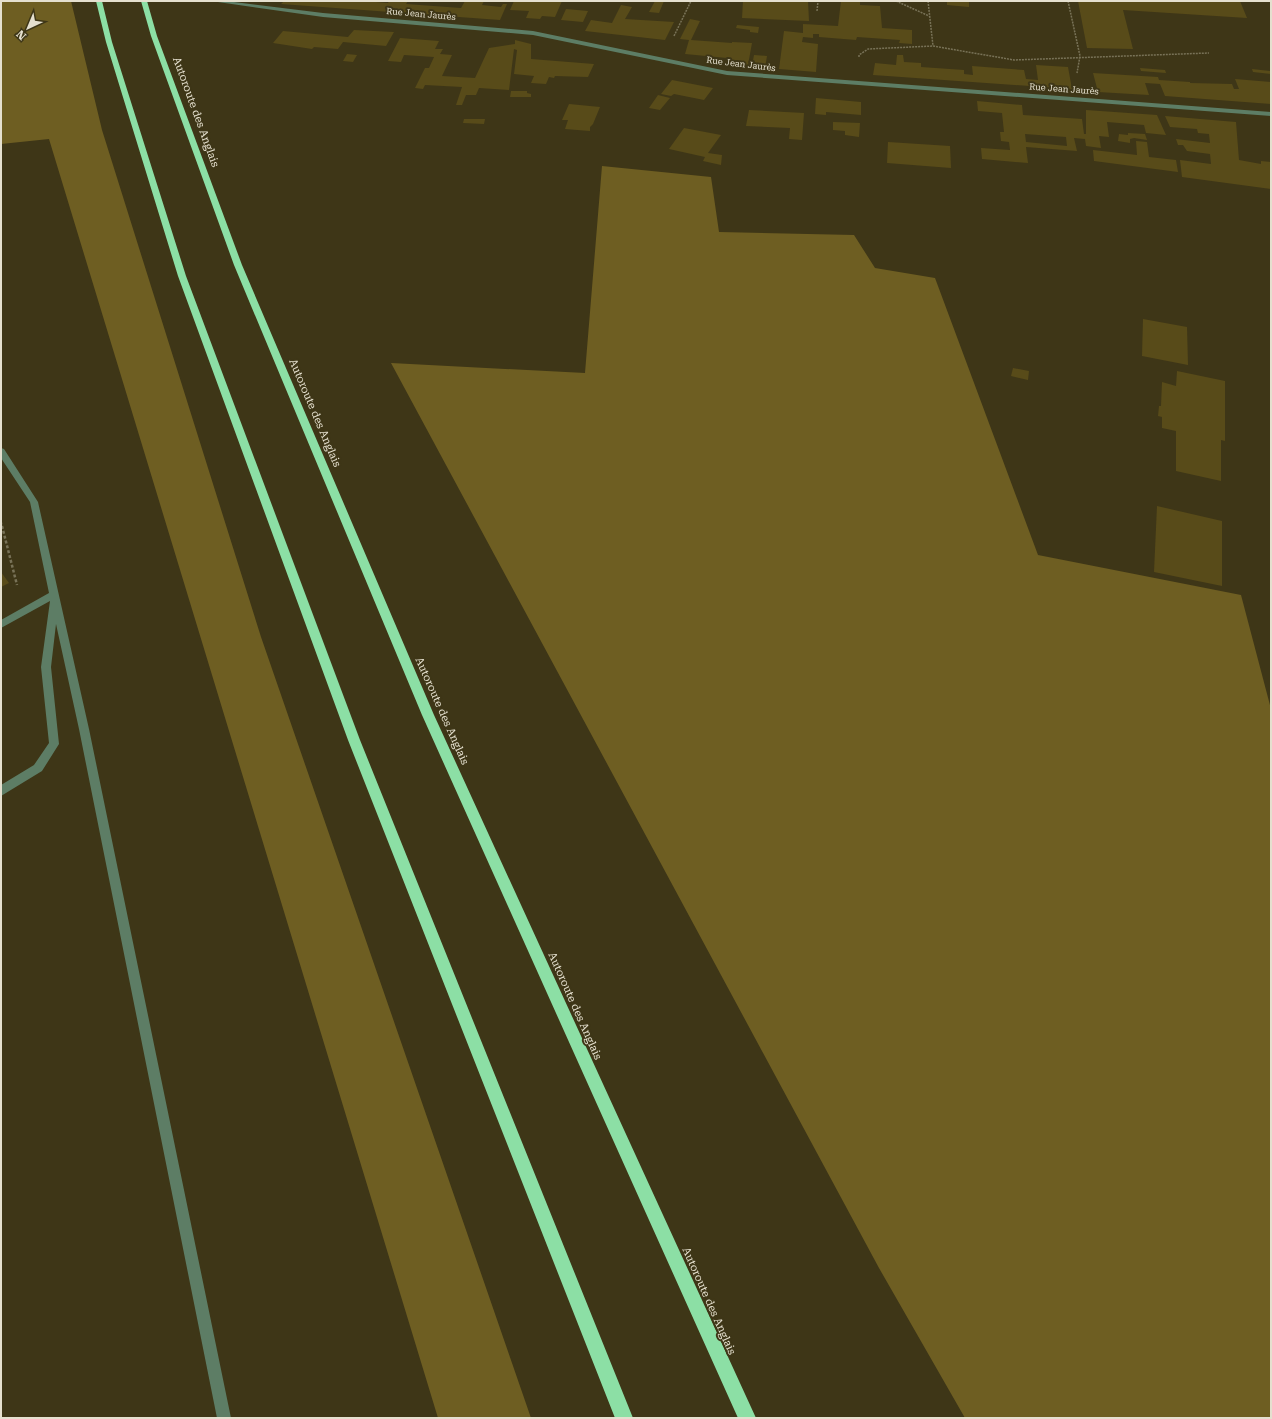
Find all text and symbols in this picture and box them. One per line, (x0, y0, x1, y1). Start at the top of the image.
street label: Rue Jean Jaurès (386, 6, 456, 22)
north arrow (8, 8, 48, 48)
text: N (13, 27, 29, 42)
street label: Autoroute des Anglais (170, 55, 222, 169)
street label: Rue Jean Jaurès (706, 55, 776, 73)
street label: Rue Jean Jaurès (1029, 82, 1099, 96)
street label: Autoroute des Anglais (286, 357, 344, 469)
street label: Autoroute des Anglais (412, 655, 472, 767)
street label: Autoroute des Anglais (545, 950, 605, 1062)
street label: Autoroute des Anglais (679, 1245, 739, 1357)

